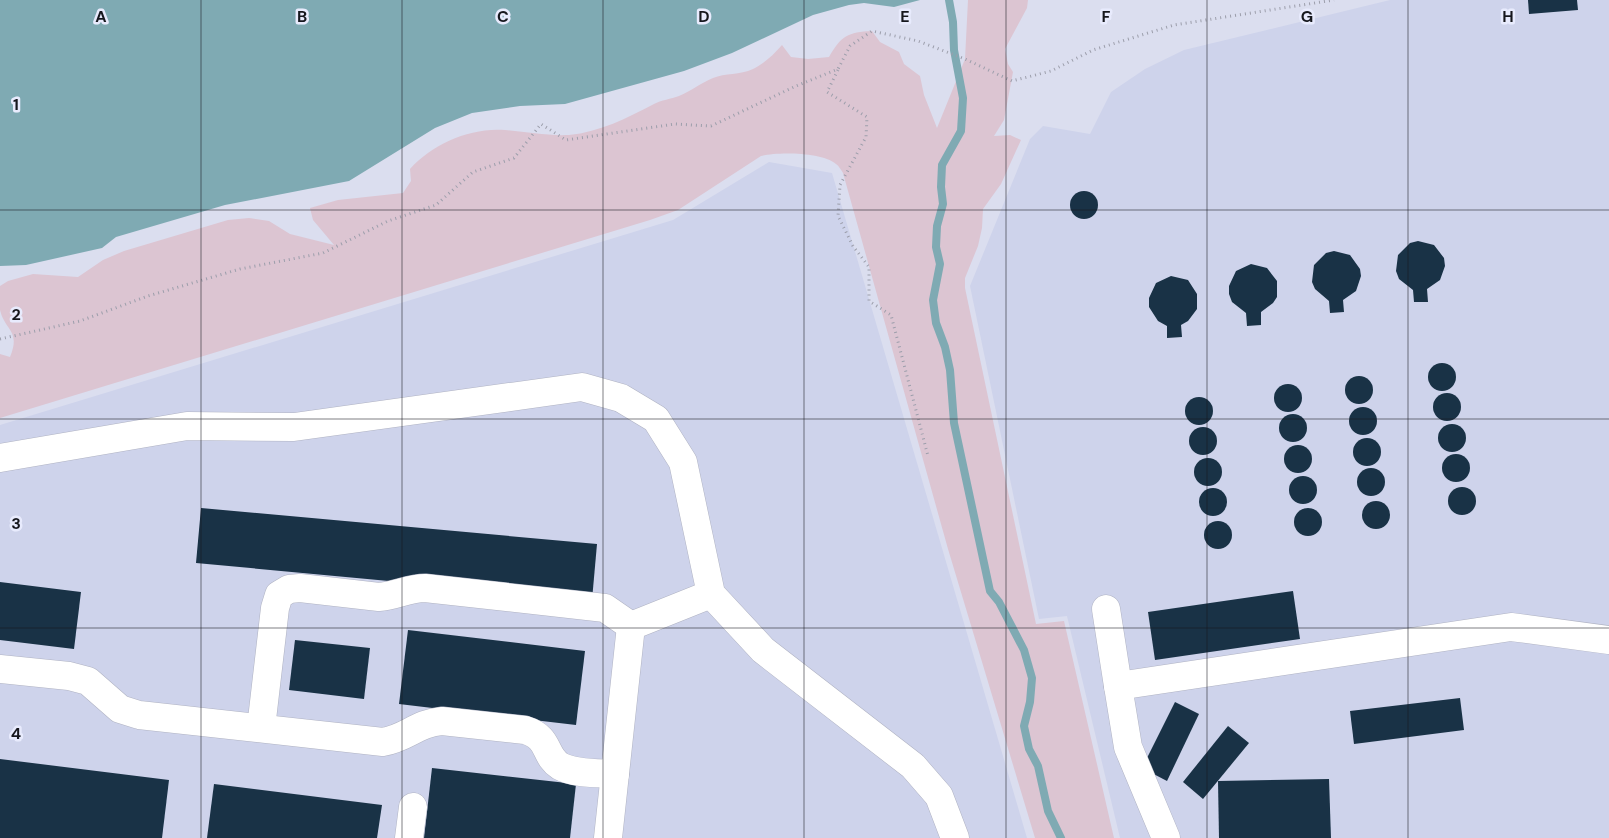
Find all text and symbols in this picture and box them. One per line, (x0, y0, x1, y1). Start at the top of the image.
text: A (95, 6, 107, 27)
text: B (297, 6, 307, 27)
text: C (497, 6, 509, 27)
text: D (698, 6, 710, 27)
text: E (900, 6, 910, 27)
text: F (1102, 6, 1111, 27)
text: G (1301, 6, 1313, 27)
text: H (1502, 6, 1514, 27)
text: 1 (13, 94, 19, 115)
text: 2 (11, 304, 21, 325)
text: 3 (11, 513, 21, 534)
text: 4 (11, 723, 21, 744)

